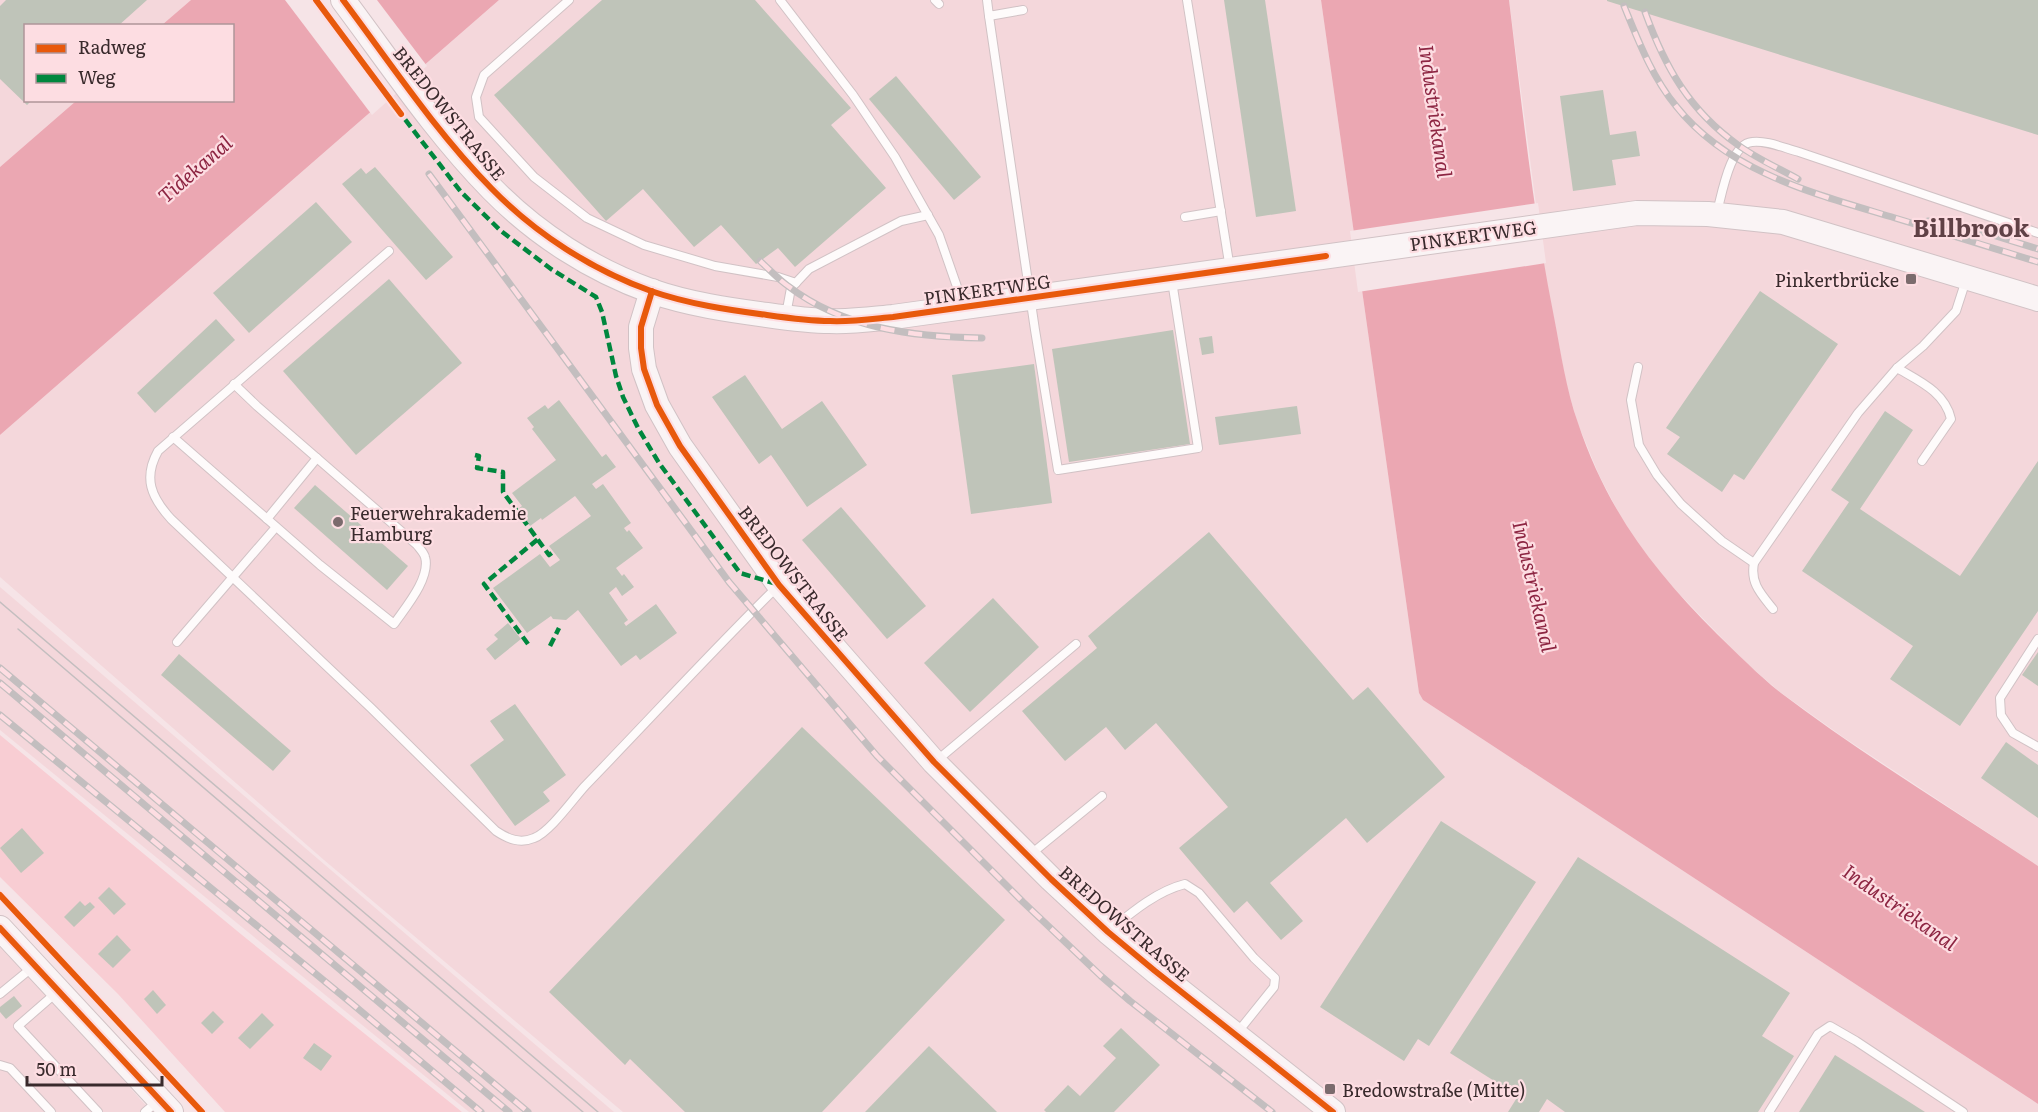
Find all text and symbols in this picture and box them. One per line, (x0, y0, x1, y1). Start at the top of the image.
legend (24, 24, 234, 102)
text: Radweg (78, 33, 147, 60)
street label: BREDOWSTRASSE (387, 40, 513, 186)
water label: Industriekanal (1413, 43, 1461, 180)
text: Weg (78, 63, 116, 90)
water label: Tidekanal (150, 127, 238, 209)
district label: Billbrook (1913, 209, 2030, 244)
street label: PINKERTWEG (1408, 213, 1538, 257)
place label: Pinkertbrücke (1775, 266, 1899, 293)
street label: PINKERTWEG (922, 267, 1052, 311)
marker: Pinkertbrücke (1904, 272, 1918, 286)
place label: Feuerwehrakademie Hamburg (350, 499, 526, 547)
street label: BREDOWSTRASSE (732, 499, 856, 647)
marker: Feuerwehrakademie Hamburg (331, 515, 345, 529)
water label: Industriekanal (1506, 517, 1566, 655)
water label: Industriekanal (1837, 855, 1965, 957)
street label: BREDOWSTRASSE (1054, 858, 1196, 988)
scale bar (27, 1049, 162, 1087)
text: 50 m (36, 1055, 77, 1082)
place label: Bredowstraße (Mitte) (1342, 1076, 1525, 1103)
marker: Bredowstraße (Mitte) (1323, 1082, 1337, 1096)

